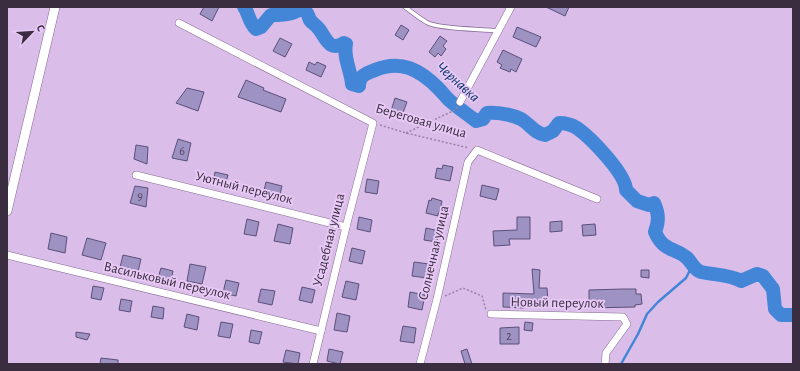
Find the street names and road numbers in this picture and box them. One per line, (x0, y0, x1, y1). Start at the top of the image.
street label: Береговая улица (374, 101, 469, 141)
street label: Уютный переулок (194, 169, 295, 207)
street label: Усадебная улица (311, 191, 347, 288)
street label: Солнечная улица (416, 204, 452, 302)
street label: Васильковый переулок (102, 260, 232, 303)
street label: Новый переулок (510, 295, 604, 311)

